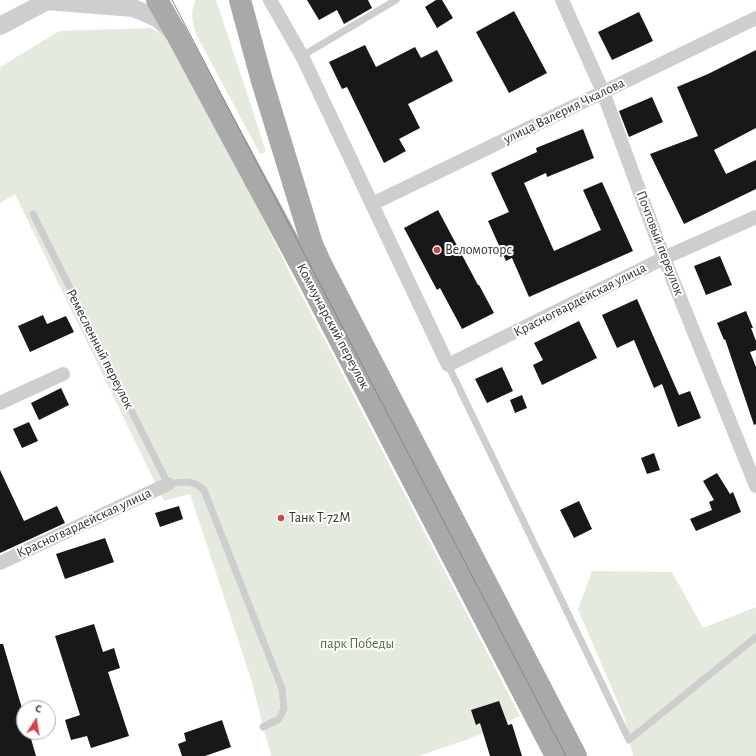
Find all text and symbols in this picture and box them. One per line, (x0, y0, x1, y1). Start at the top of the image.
street label: улица Валерия Чкалова (501, 74, 627, 148)
street label: Почтовый переулок (632, 188, 688, 298)
place label: Веломоторс (445, 242, 512, 258)
marker: Веломоторс (432, 245, 442, 255)
street label: Красногвардейская улица (511, 259, 649, 341)
street label: Коммунарский переулок (293, 260, 373, 392)
street label: Ремесленный переулок (62, 286, 138, 412)
street label: Красногвардейская улица (14, 484, 154, 562)
place label: Танк Т-72М (289, 510, 351, 526)
marker: Танк Т-72М (276, 513, 286, 523)
park label: парк Победы (320, 636, 394, 652)
north arrow (16, 700, 56, 740)
text: С (34, 703, 43, 715)

